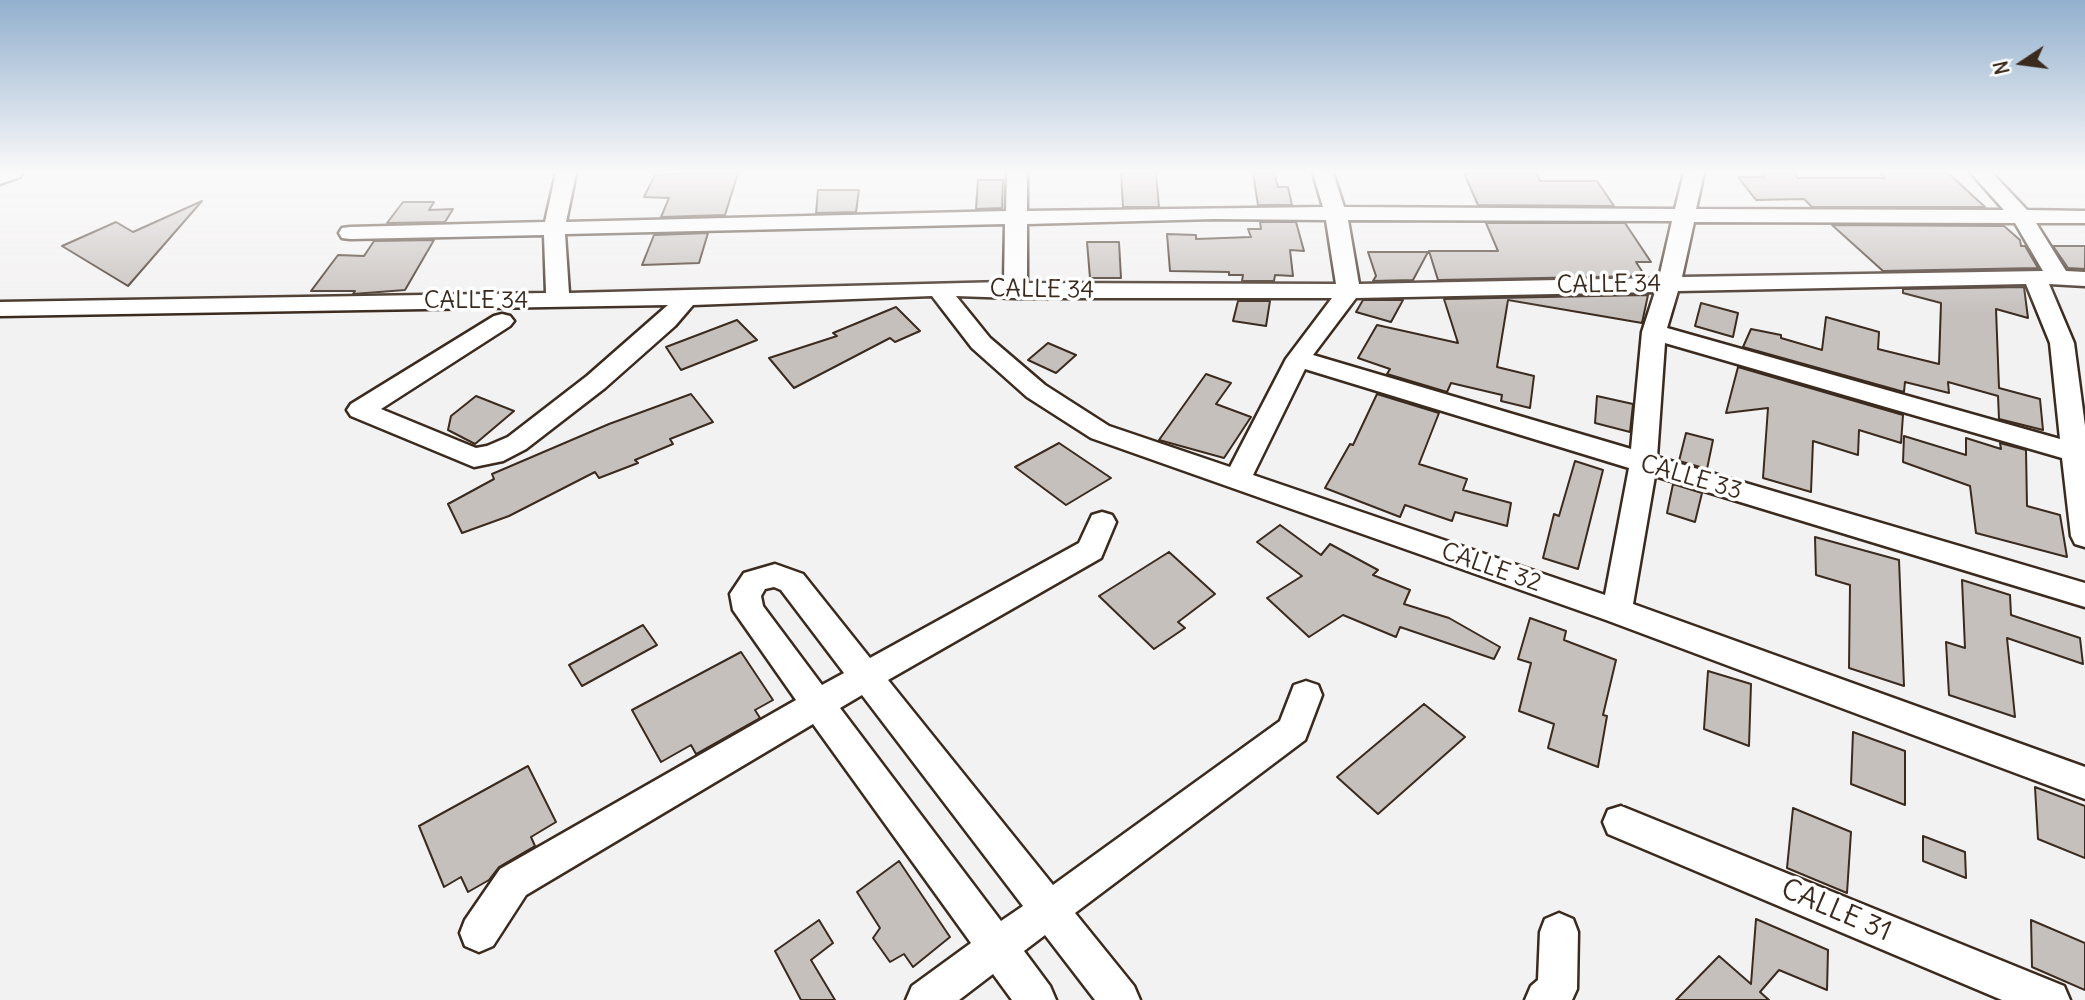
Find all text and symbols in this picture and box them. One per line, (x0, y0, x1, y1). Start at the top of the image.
north arrow (1987, 28, 2057, 98)
text: N (1988, 59, 2015, 77)
street label: CALLE 34 (1556, 270, 1662, 300)
street label: CALLE 34 (989, 275, 1095, 305)
street label: CALLE 34 (424, 287, 528, 315)
street label: CALLE 33 (1637, 450, 1745, 506)
street label: CALLE 32 (1437, 537, 1545, 599)
street label: CALLE 31 (1776, 873, 1896, 949)

